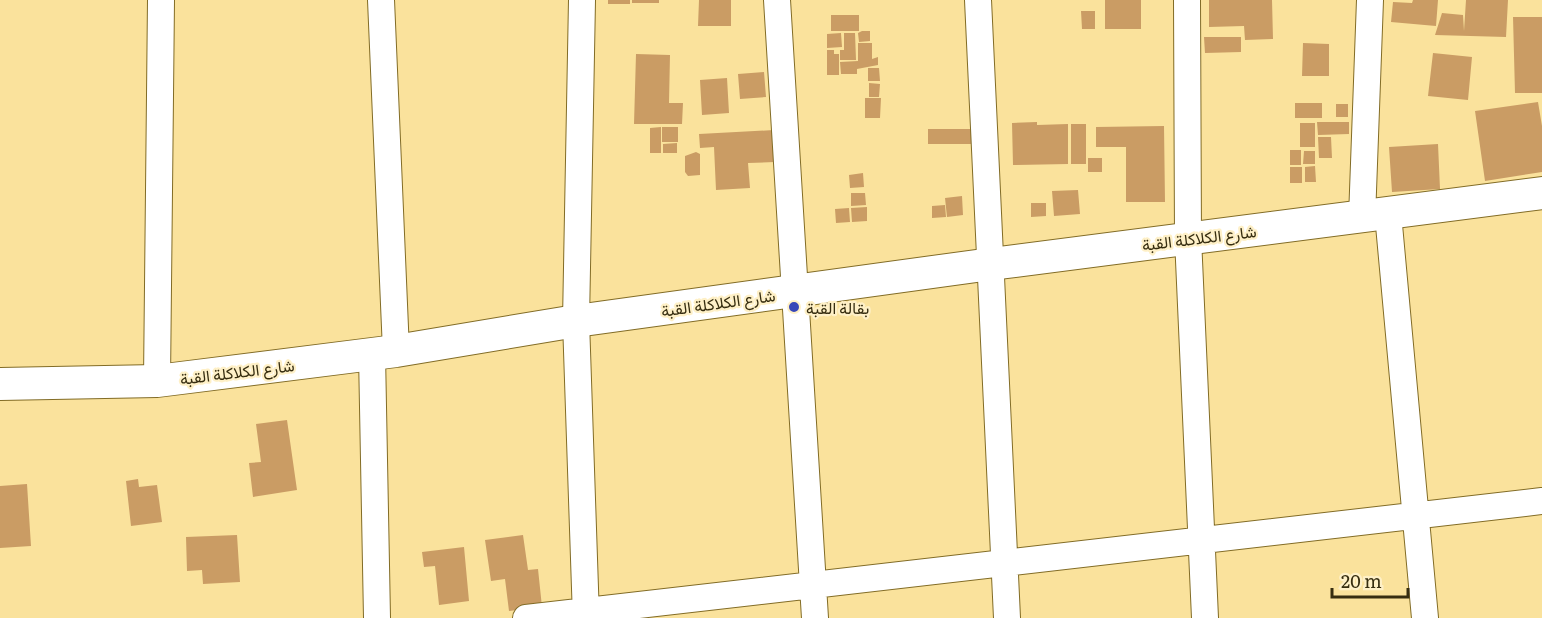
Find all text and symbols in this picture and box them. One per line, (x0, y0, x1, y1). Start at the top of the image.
street label: شارع الكلاكلة القبة (1140, 218, 1258, 257)
street label: شارع الكلاكلة القبة (659, 282, 777, 323)
place label: بقالة القبة (806, 295, 869, 319)
marker: بقالة القبة (787, 300, 801, 314)
street label: شارع الكلاكلة القبة (178, 352, 296, 391)
scale bar (1332, 561, 1408, 599)
text: 20 m (1341, 567, 1382, 594)

